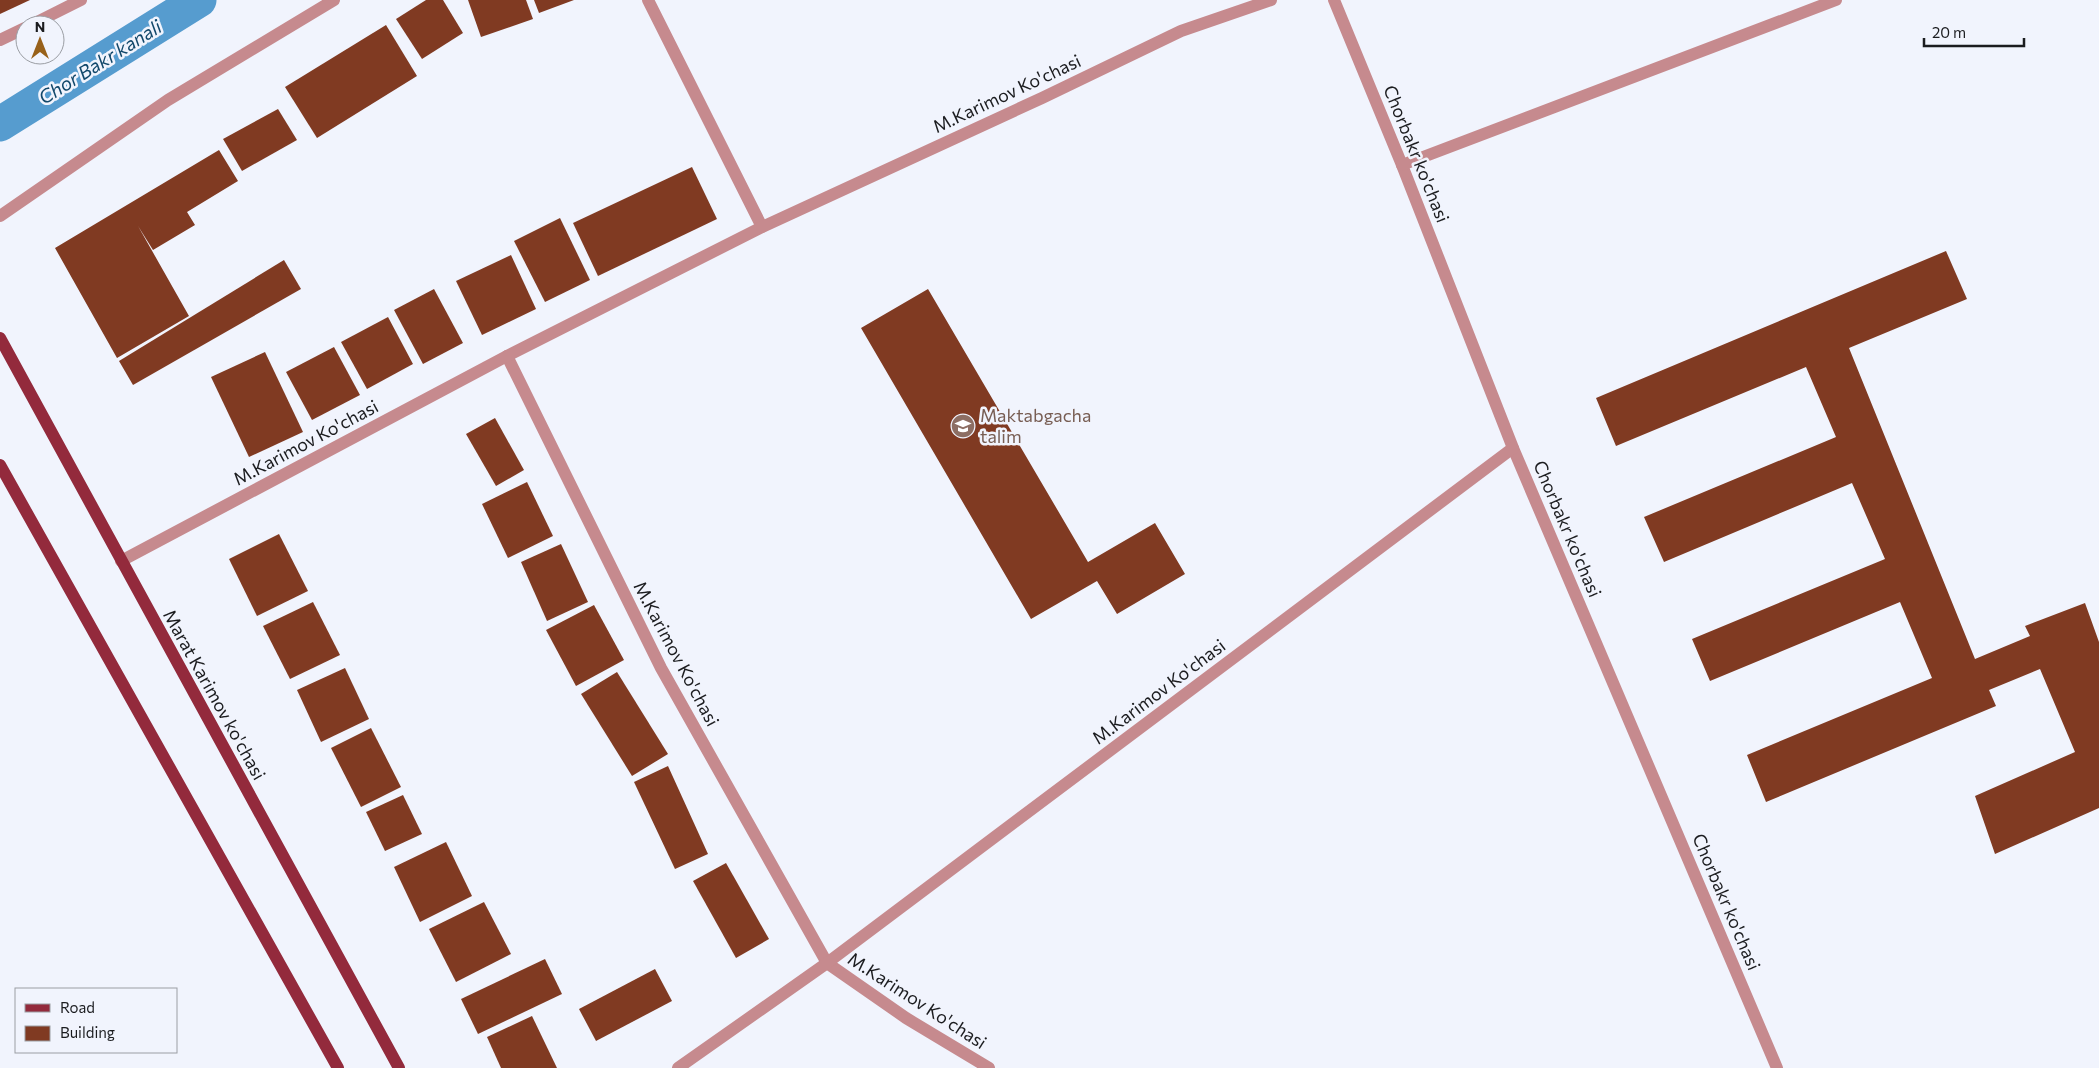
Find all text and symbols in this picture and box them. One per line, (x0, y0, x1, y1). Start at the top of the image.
water label: Chor Bakr kanali (34, 14, 167, 109)
north arrow (15, 15, 65, 65)
scale bar (1924, 15, 2024, 47)
text: N (35, 18, 45, 35)
text: 20 m (1932, 23, 1966, 41)
street label: M.Karimov Ko'chasi (929, 49, 1084, 137)
street label: Chorbakr ko'chasi (1379, 82, 1455, 226)
street label: M.Karimov Ko'chasi (229, 395, 382, 490)
place label: Maktabgacha talim (980, 404, 1091, 447)
school or university icon: Maktabgacha talim (950, 413, 976, 439)
street label: Chorbakr ko'chasi (1529, 457, 1607, 600)
street label: M.Karimov Ko'chasi (629, 577, 724, 730)
street label: Marat Karimov ko'chasi (159, 606, 271, 783)
street label: M.Karimov Ko'chasi (1088, 634, 1229, 748)
street label: Chorbakr ko'chasi (1688, 830, 1766, 973)
street label: M.Karimov Ko'chasi (844, 947, 991, 1053)
legend (15, 988, 178, 1053)
text: Road (60, 998, 95, 1016)
text: Building (60, 1023, 115, 1041)

